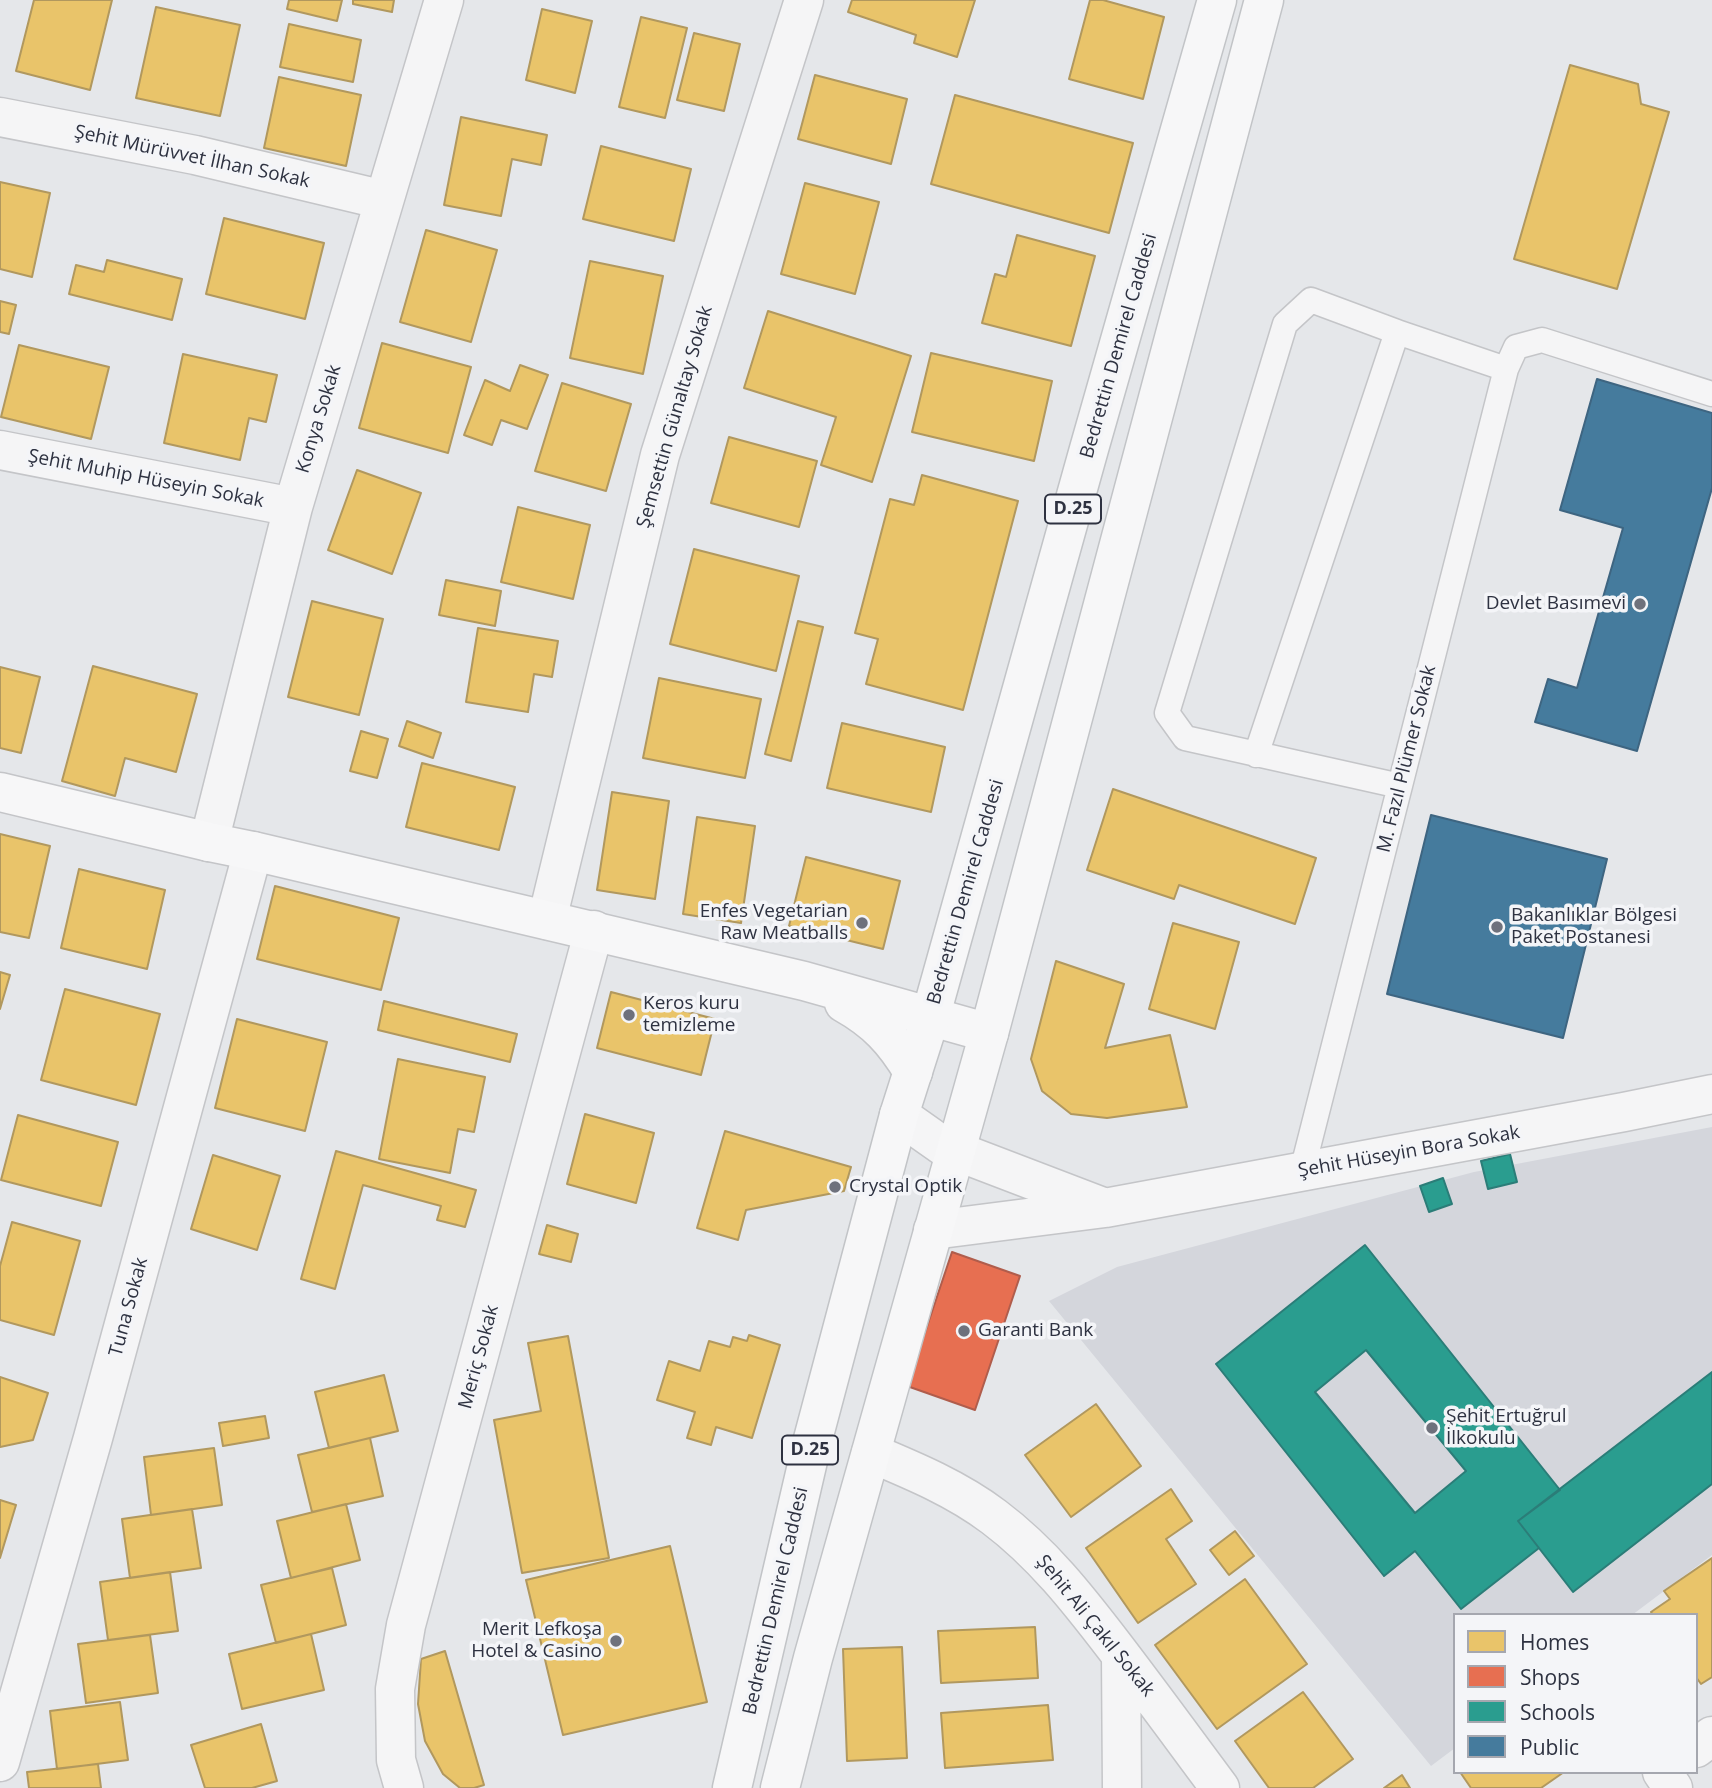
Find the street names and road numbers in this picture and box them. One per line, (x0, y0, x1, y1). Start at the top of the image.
street label: Şehit Mürüvvet İlhan Sokak (72, 121, 312, 193)
street label: Bedrettin Demirel Caddesi (1076, 231, 1162, 461)
street label: Şemsettin Günaltay Sokak (632, 303, 718, 531)
street label: Konya Sokak (292, 362, 346, 476)
street label: Şehit Muhip Hüseyin Sokak (26, 445, 266, 513)
road number: D.25 (1045, 494, 1101, 524)
street label: M. Fazıl Plümer Sokak (1373, 663, 1441, 855)
street label: Bedrettin Demirel Caddesi (923, 777, 1009, 1007)
street label: Şehit Hüseyin Bora Sokak (1296, 1121, 1522, 1183)
street label: Tuna Sokak (105, 1255, 153, 1359)
street label: Meriç Sokak (454, 1303, 504, 1411)
road number: D.25 (782, 1436, 838, 1464)
street label: Bedrettin Demirel Caddesi (739, 1485, 813, 1717)
street label: Şehit Ali Çakıl Sokak (1031, 1551, 1159, 1701)

